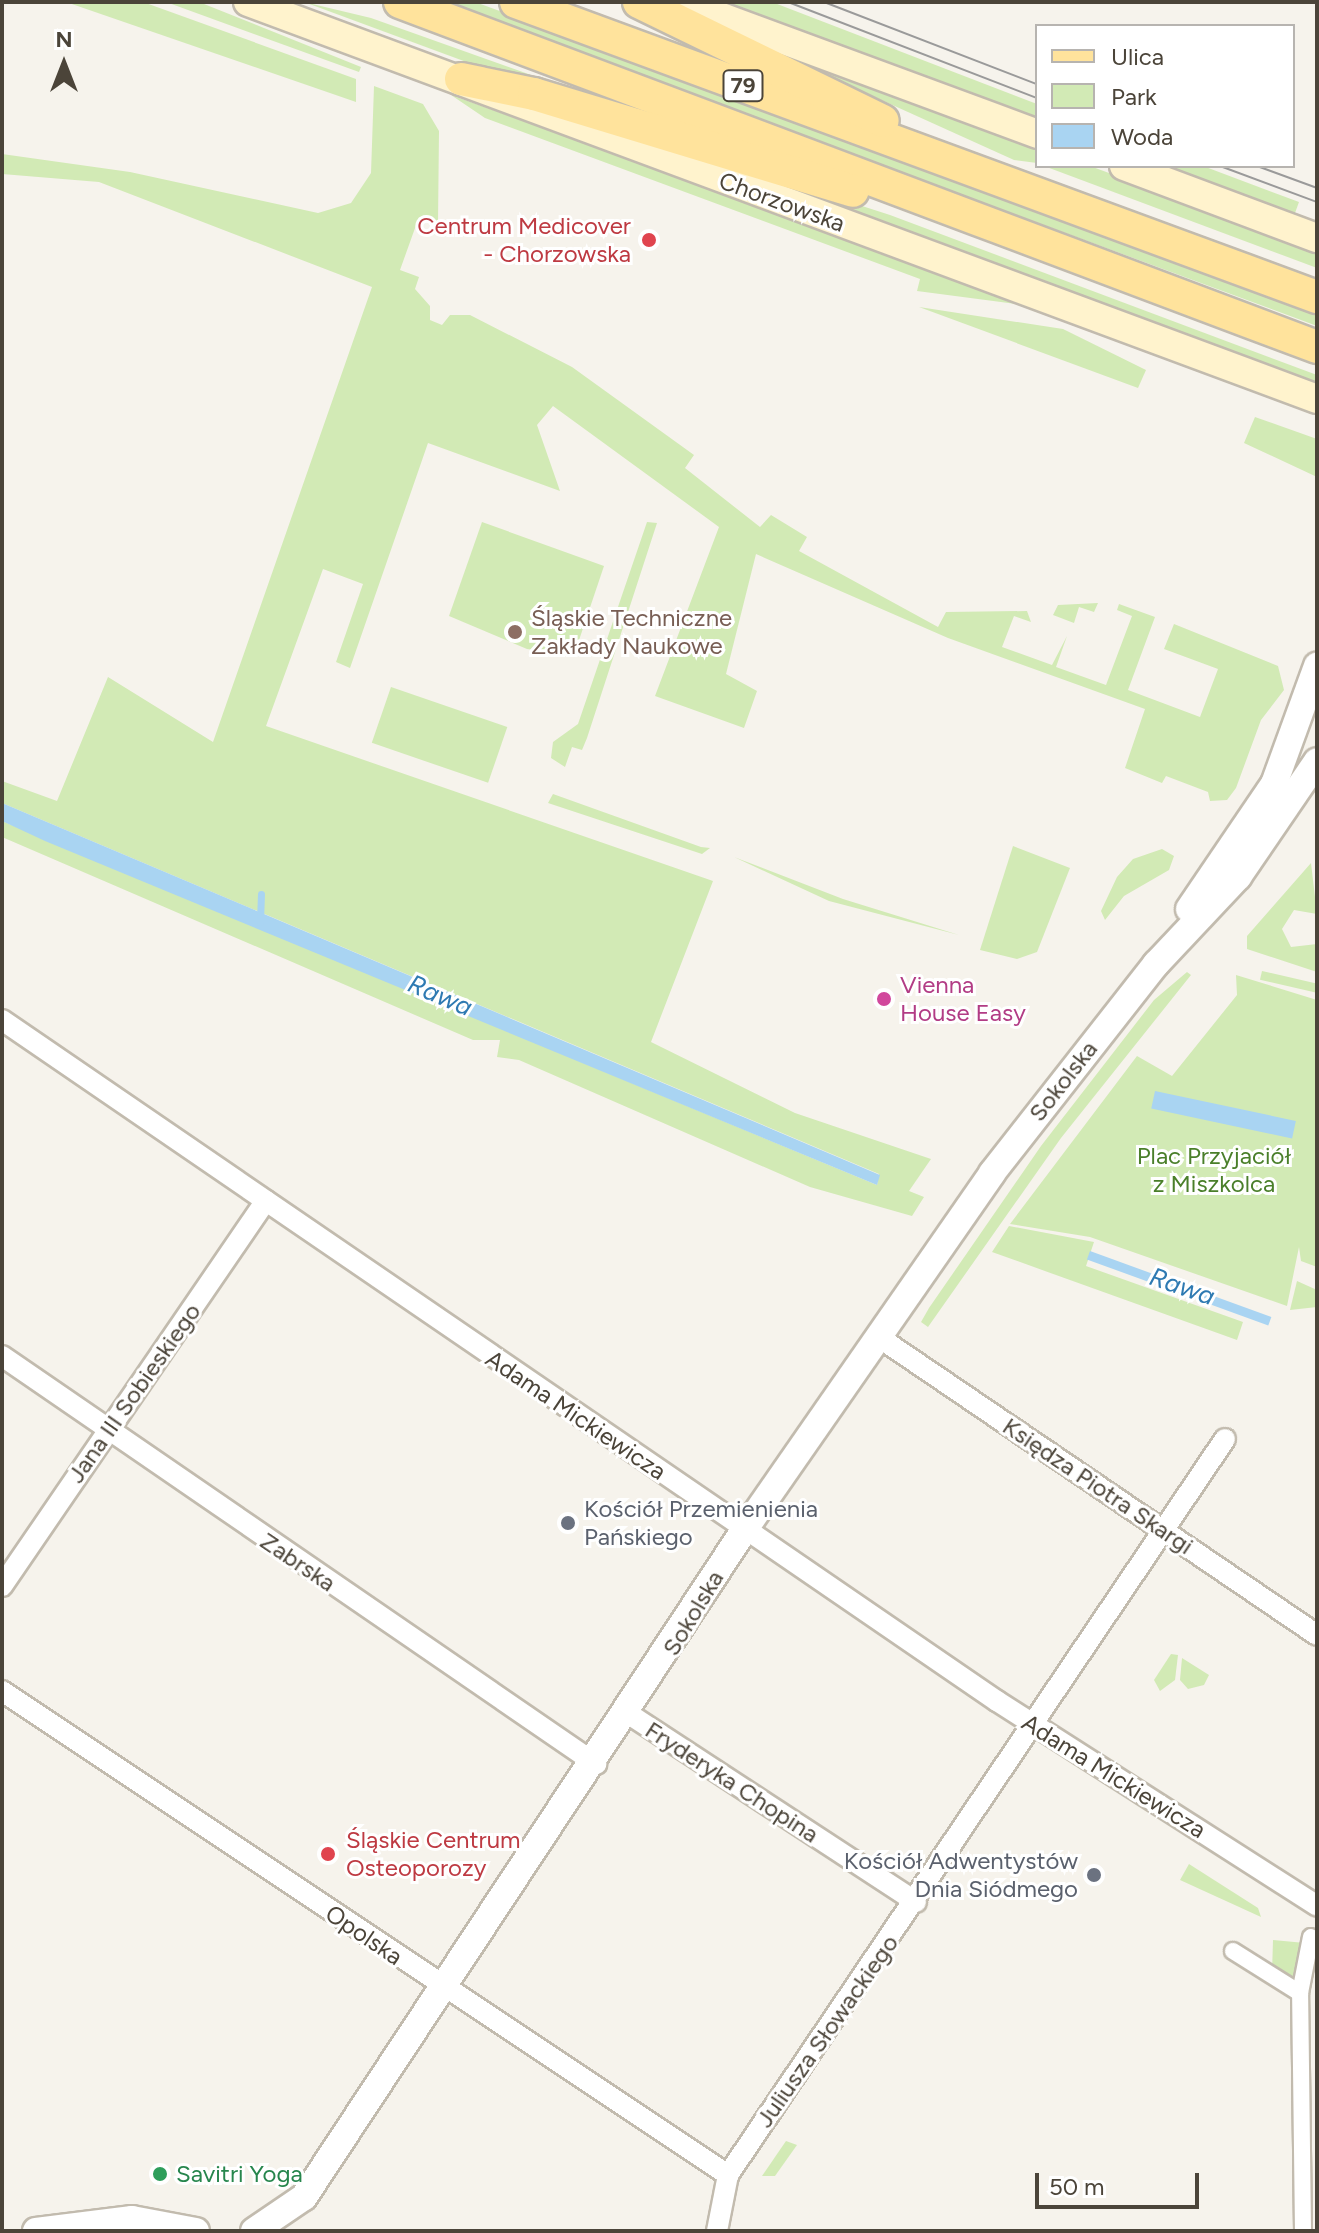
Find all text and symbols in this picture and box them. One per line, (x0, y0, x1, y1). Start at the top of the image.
north arrow (24, 24, 104, 104)
legend (1035, 24, 1295, 168)
text: N (55, 26, 73, 53)
text: Ulica (1111, 42, 1164, 71)
road number: 79 (721, 68, 765, 104)
text: Park (1111, 82, 1157, 111)
text: Woda (1111, 122, 1173, 151)
street label: Chorzowska (715, 166, 849, 238)
place label: Centrum Medicover - Chorzowska (417, 212, 631, 268)
marker: Centrum Medicover - Chorzowska (638, 229, 660, 251)
place label: Śląskie Techniczne Zakłady Naukowe (531, 604, 732, 660)
marker: Śląskie Techniczne Zakłady Naukowe (506, 623, 524, 641)
water label: Rawa (403, 969, 477, 1023)
place label: Vienna House Easy (900, 971, 1026, 1027)
marker: Vienna House Easy (875, 990, 893, 1008)
street label: Sokolska (1023, 1035, 1103, 1127)
park label: Plac Przyjaciół z Miszkolca (1137, 1142, 1291, 1198)
water label: Rawa (1145, 1261, 1219, 1313)
street label: Jana III Sobieskiego (61, 1298, 207, 1488)
street label: Adama Mickiewicza (480, 1344, 672, 1486)
street label: Księdza Piotra Skargi (997, 1412, 1199, 1560)
place label: Kościół Przemienienia Pańskiego (584, 1495, 818, 1551)
marker: Kościół Przemienienia Pańskiego (559, 1514, 577, 1532)
street label: Zabrska (255, 1526, 341, 1598)
street label: Sokolska (656, 1565, 730, 1661)
street label: Adama Mickiewicza (1017, 1708, 1211, 1844)
street label: Fryderyka Chopina (640, 1715, 824, 1849)
place label: Śląskie Centrum Osteoporozy (346, 1826, 520, 1882)
marker: Śląskie Centrum Osteoporozy (317, 1843, 339, 1865)
place label: Kościół Adwentystów Dnia Siódmego (844, 1847, 1078, 1903)
marker: Kościół Adwentystów Dnia Siódmego (1085, 1866, 1103, 1884)
street label: Opolska (320, 1899, 408, 1971)
street label: Juliusza Słowackiego (750, 1929, 904, 2133)
scale bar (1039, 2157, 1203, 2207)
place label: Savitri Yoga (176, 2160, 303, 2188)
marker: Savitri Yoga (151, 2165, 169, 2183)
text: 50 m (1049, 2172, 1105, 2201)

